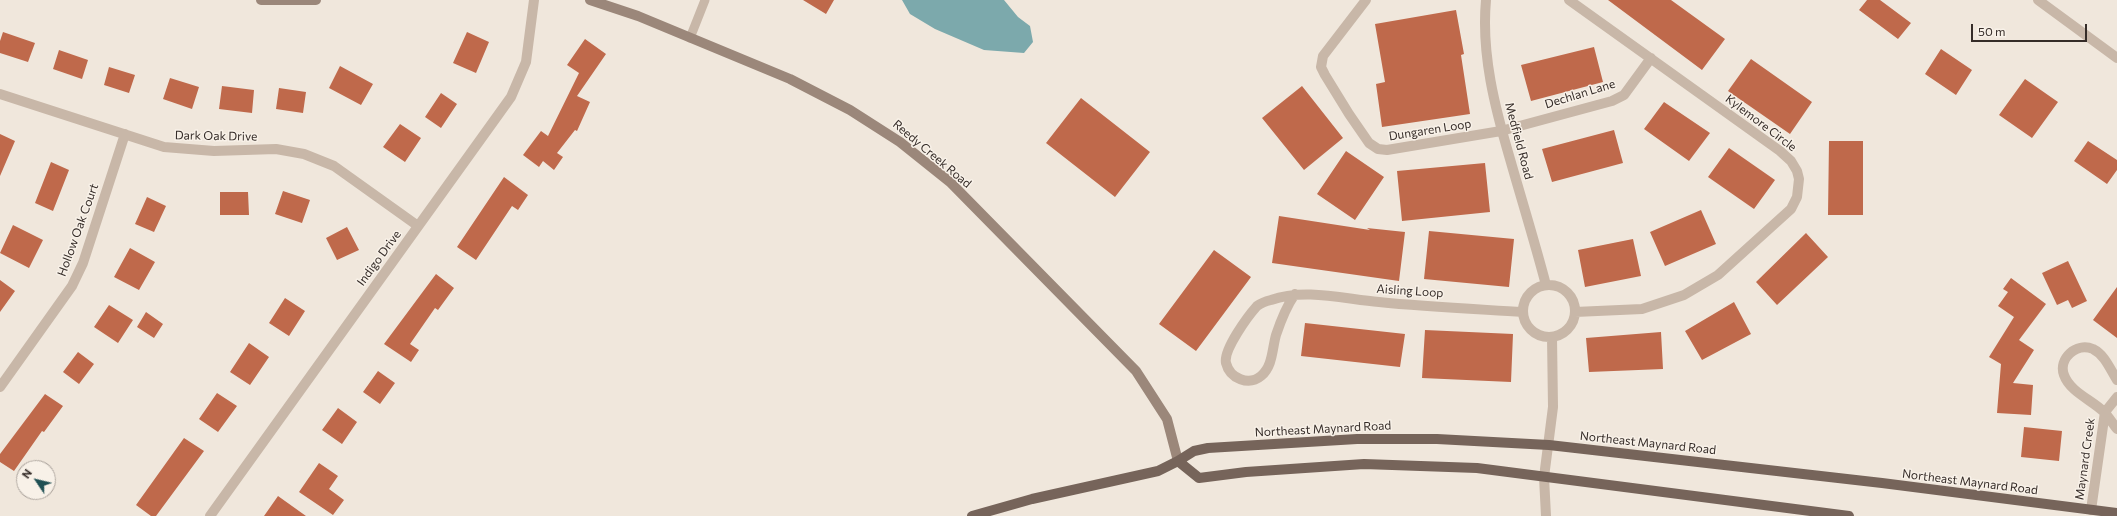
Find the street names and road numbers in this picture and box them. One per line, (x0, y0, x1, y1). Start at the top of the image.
street label: Dechlan Lane (1543, 76, 1617, 112)
street label: Kylemore Circle (1723, 92, 1799, 154)
street label: Medfield Road (1502, 101, 1536, 181)
street label: Dungaren Loop (1388, 116, 1472, 144)
street label: Reedy Creek Road (890, 117, 974, 191)
street label: Dark Oak Drive (175, 128, 257, 144)
street label: Hollow Oak Court (55, 182, 101, 278)
street label: Indigo Drive (354, 227, 404, 289)
street label: Aisling Loop (1376, 281, 1444, 301)
street label: Maynard Creek (2072, 417, 2098, 501)
street label: Northeast Maynard Road (1254, 418, 1392, 440)
street label: Northeast Maynard Road (1579, 429, 1717, 457)
street label: Northeast Maynard Road (1901, 467, 2039, 497)

